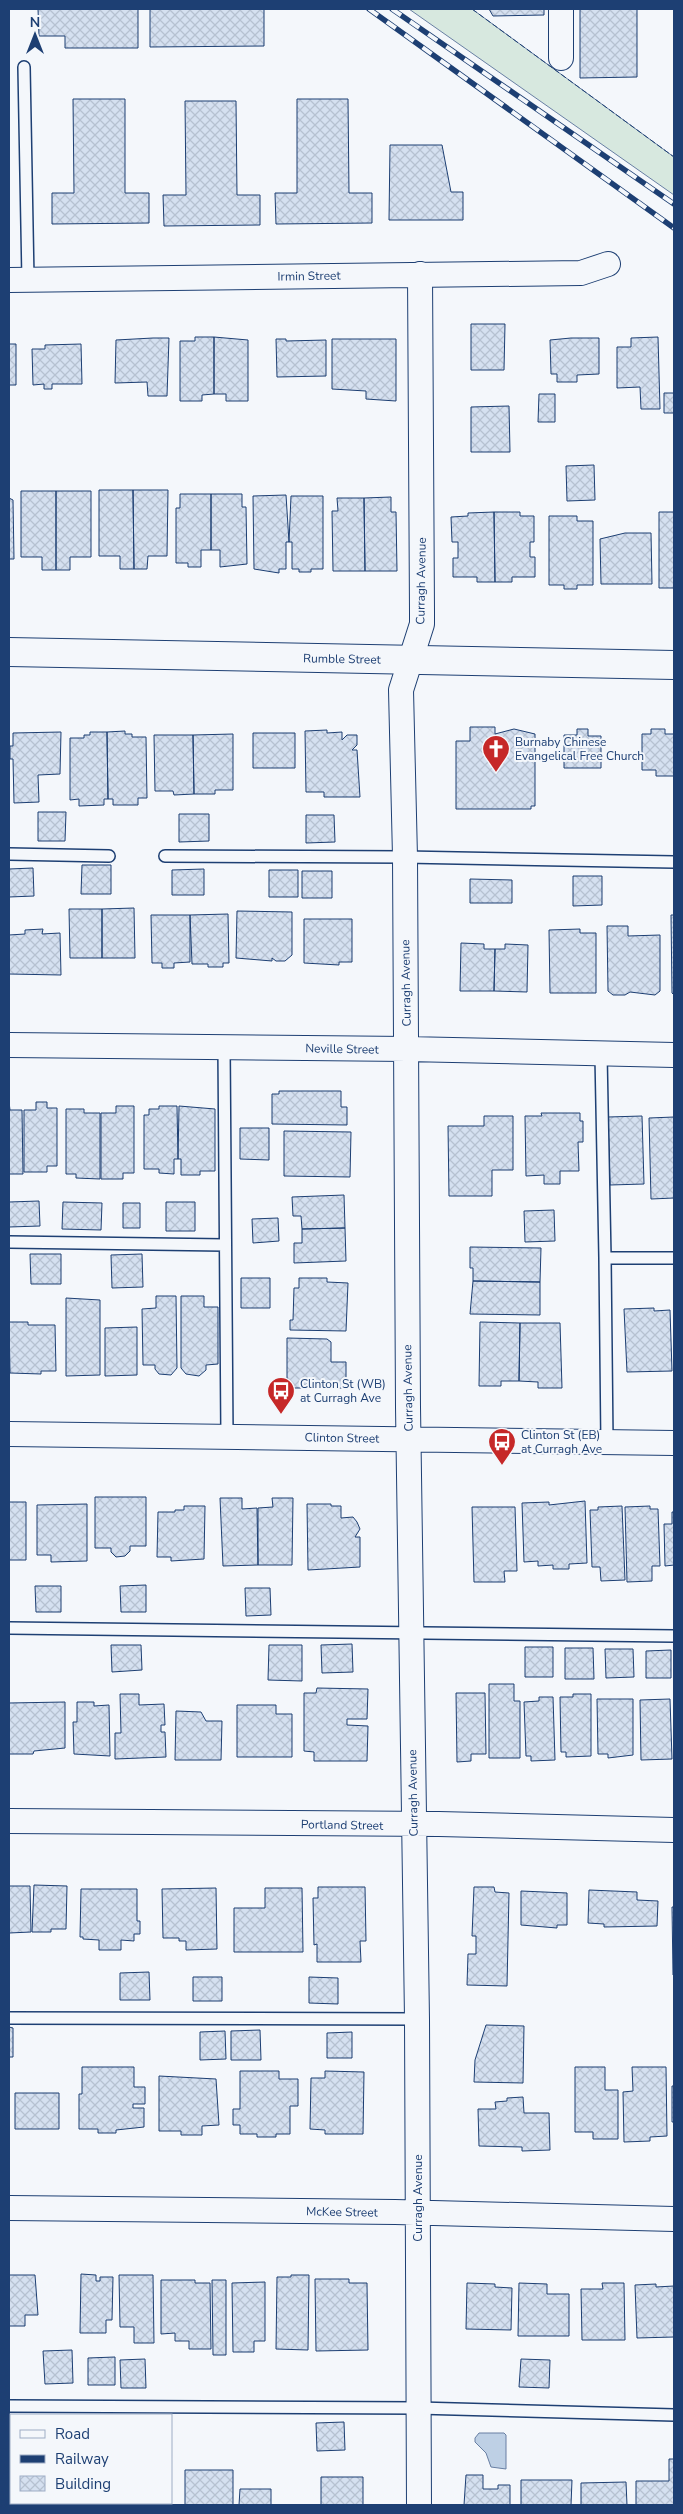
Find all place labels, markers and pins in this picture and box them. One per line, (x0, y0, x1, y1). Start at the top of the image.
church icon: Burnaby Chinese Evangelical Free Church (481, 734, 511, 773)
place label: Burnaby Chinese Evangelical Free Church (515, 734, 644, 764)
bus stop icon: Clinton St (WB) at Curragh Ave (266, 1376, 296, 1415)
place label: Clinton St (WB) at Curragh Ave (300, 1376, 386, 1406)
bus stop icon: Clinton St (EB) at Curragh Ave (487, 1427, 517, 1466)
place label: Clinton St (EB) at Curragh Ave (521, 1427, 602, 1457)

